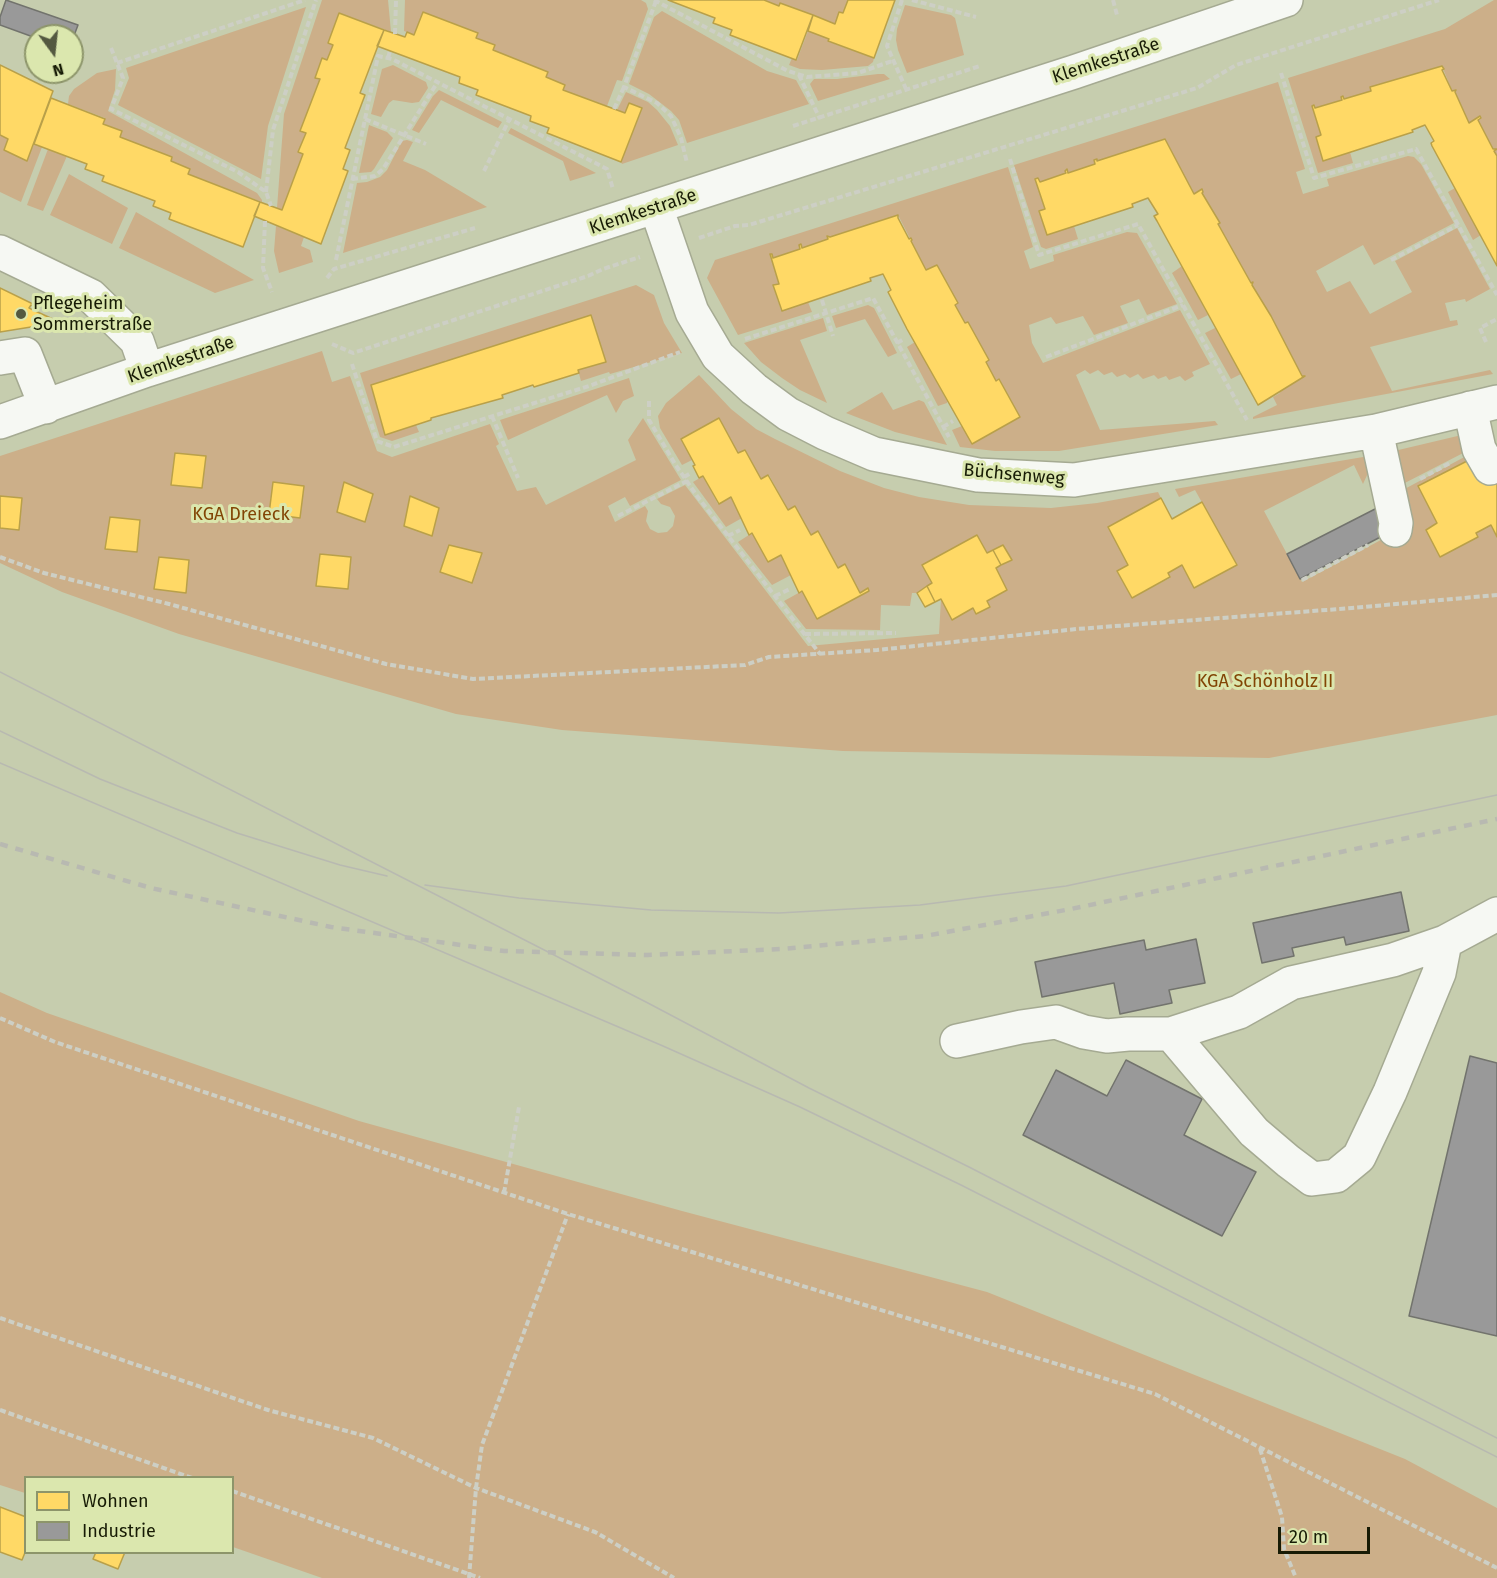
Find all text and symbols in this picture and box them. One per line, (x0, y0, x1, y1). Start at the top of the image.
north arrow (24, 24, 84, 84)
street label: Klemkestraße (1050, 34, 1162, 88)
text: N (51, 59, 66, 80)
street label: Klemkestraße (587, 185, 699, 239)
place label: Pflegeheim Sommerstraße (33, 293, 152, 336)
marker: Pflegeheim Sommerstraße (14, 307, 28, 321)
street label: Klemkestraße (125, 332, 237, 388)
street label: Büchsenweg (963, 460, 1065, 490)
park label: KGA Dreieck (192, 504, 290, 526)
park label: KGA Schönholz II (1197, 671, 1333, 693)
legend (24, 1476, 234, 1554)
text: Wohnen (82, 1490, 149, 1512)
scale bar (1281, 1515, 1372, 1553)
text: Industrie (82, 1520, 156, 1542)
text: 20 m (1289, 1526, 1328, 1548)

